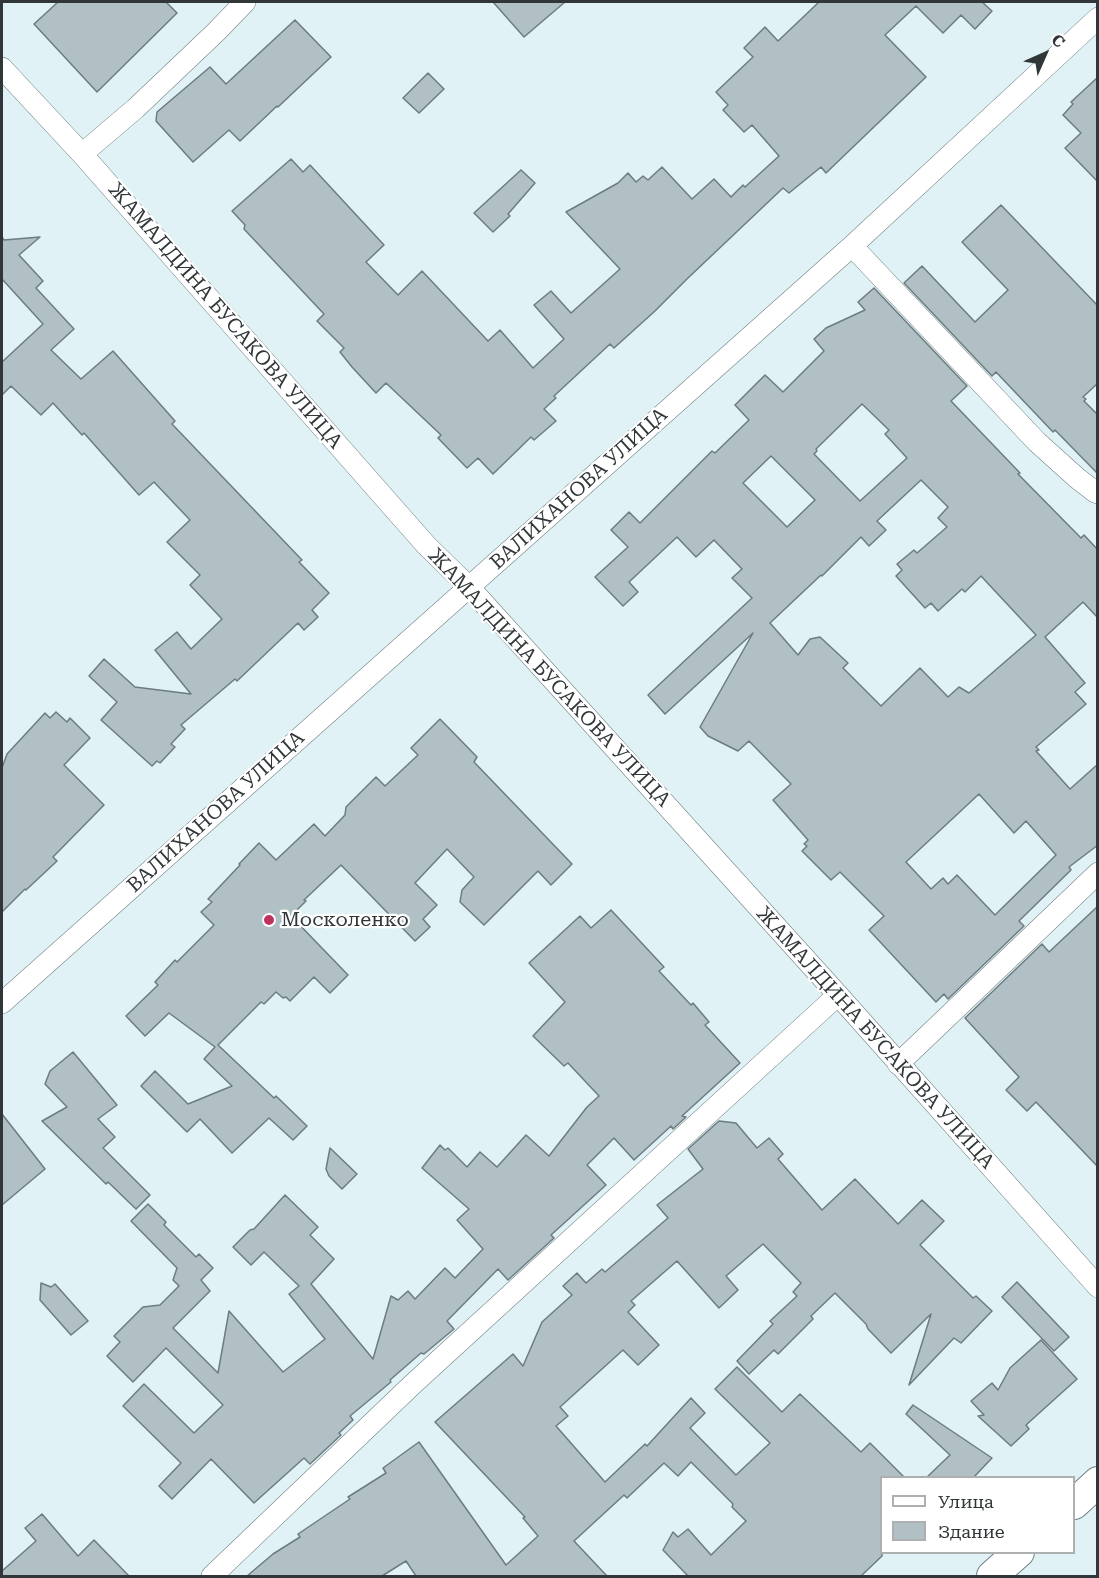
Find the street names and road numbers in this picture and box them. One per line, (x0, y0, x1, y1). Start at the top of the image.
street label: ЖАМАЛДИНА БУСАКОВА УЛИЦА (103, 178, 347, 454)
street label: ВАЛИХАНОВА УЛИЦА (485, 403, 673, 575)
street label: ЖАМАЛДИНА БУСАКОВА УЛИЦА (423, 544, 675, 812)
street label: ВАЛИХАНОВА УЛИЦА (122, 726, 310, 898)
street label: ЖАМАЛДИНА БУСАКОВА УЛИЦА (751, 902, 999, 1174)

